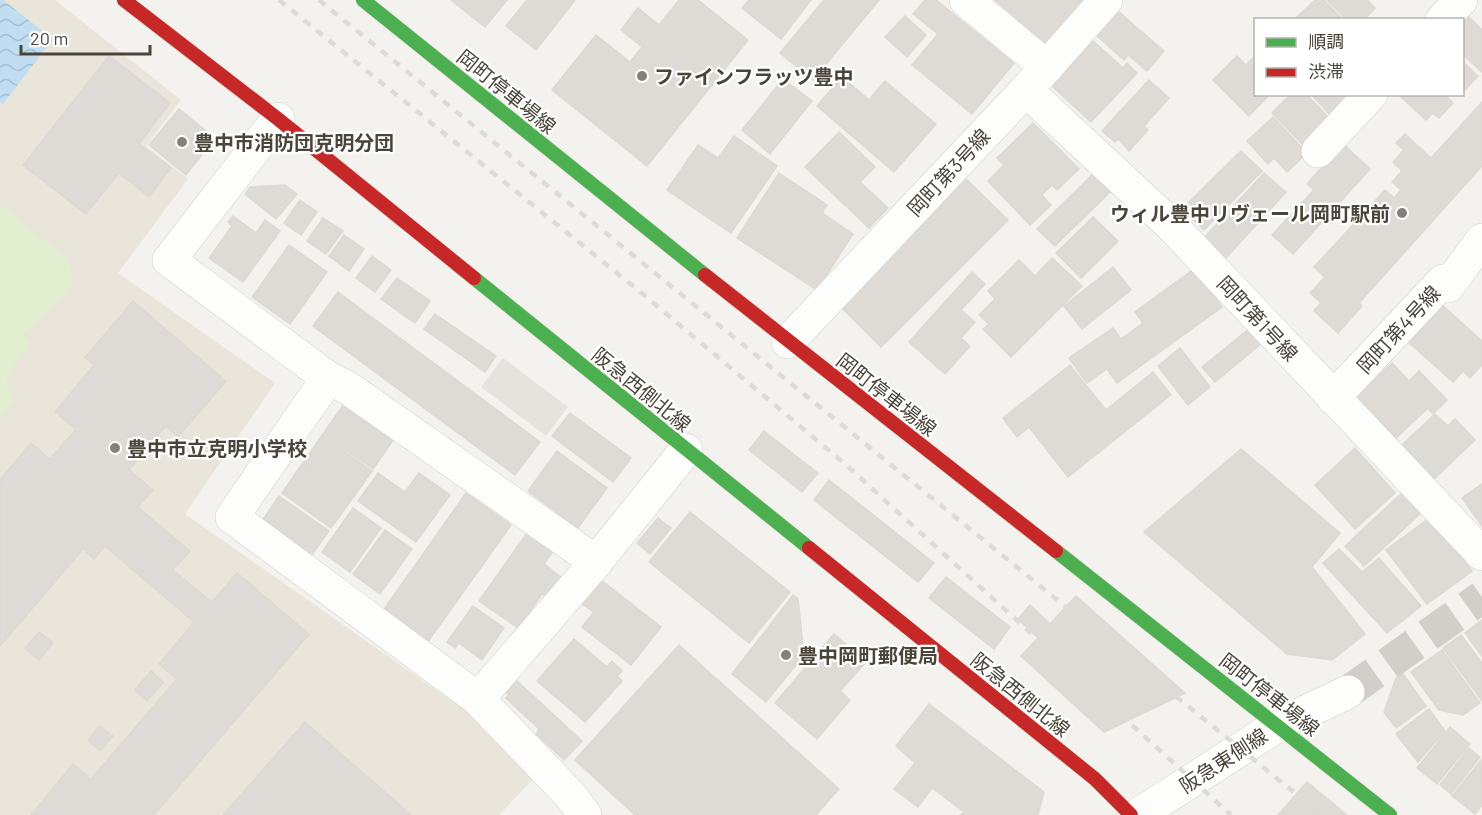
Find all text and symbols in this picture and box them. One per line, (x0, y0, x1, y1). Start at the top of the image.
scale bar (21, 18, 150, 56)
legend (1254, 18, 1464, 96)
text: 20 m (30, 27, 68, 49)
text: 順調 (1308, 30, 1344, 52)
street label: 岡町停車場線 (453, 44, 561, 138)
text: 渋滞 (1308, 60, 1344, 82)
place label: ファインフラッツ豊中 (654, 64, 853, 88)
marker: ファインフラッツ豊中 (635, 69, 649, 83)
street label: 岡町第3号線 (902, 123, 994, 221)
place label: 豊中市消防団克明分団 (194, 130, 394, 154)
marker: 豊中市消防団克明分団 (175, 135, 189, 149)
place label: ウィル豊中リヴェール岡町駅前 (1110, 201, 1390, 225)
marker: ウィル豊中リヴェール岡町駅前 (1395, 206, 1409, 220)
street label: 岡町第1号線 (1213, 271, 1303, 365)
street label: 岡町第4号線 (1351, 280, 1445, 378)
street label: 阪急西側北線 (588, 342, 696, 436)
street label: 岡町停車場線 (832, 348, 942, 440)
place label: 豊中市立克明小学校 (127, 436, 307, 460)
marker: 豊中市立克明小学校 (108, 441, 122, 455)
place label: 豊中岡町郵便局 (798, 643, 938, 667)
street label: 阪急西側北線 (967, 647, 1075, 741)
marker: 豊中岡町郵便局 (779, 648, 793, 662)
street label: 岡町停車場線 (1215, 648, 1325, 740)
street label: 阪急東側線 (1175, 723, 1271, 797)

